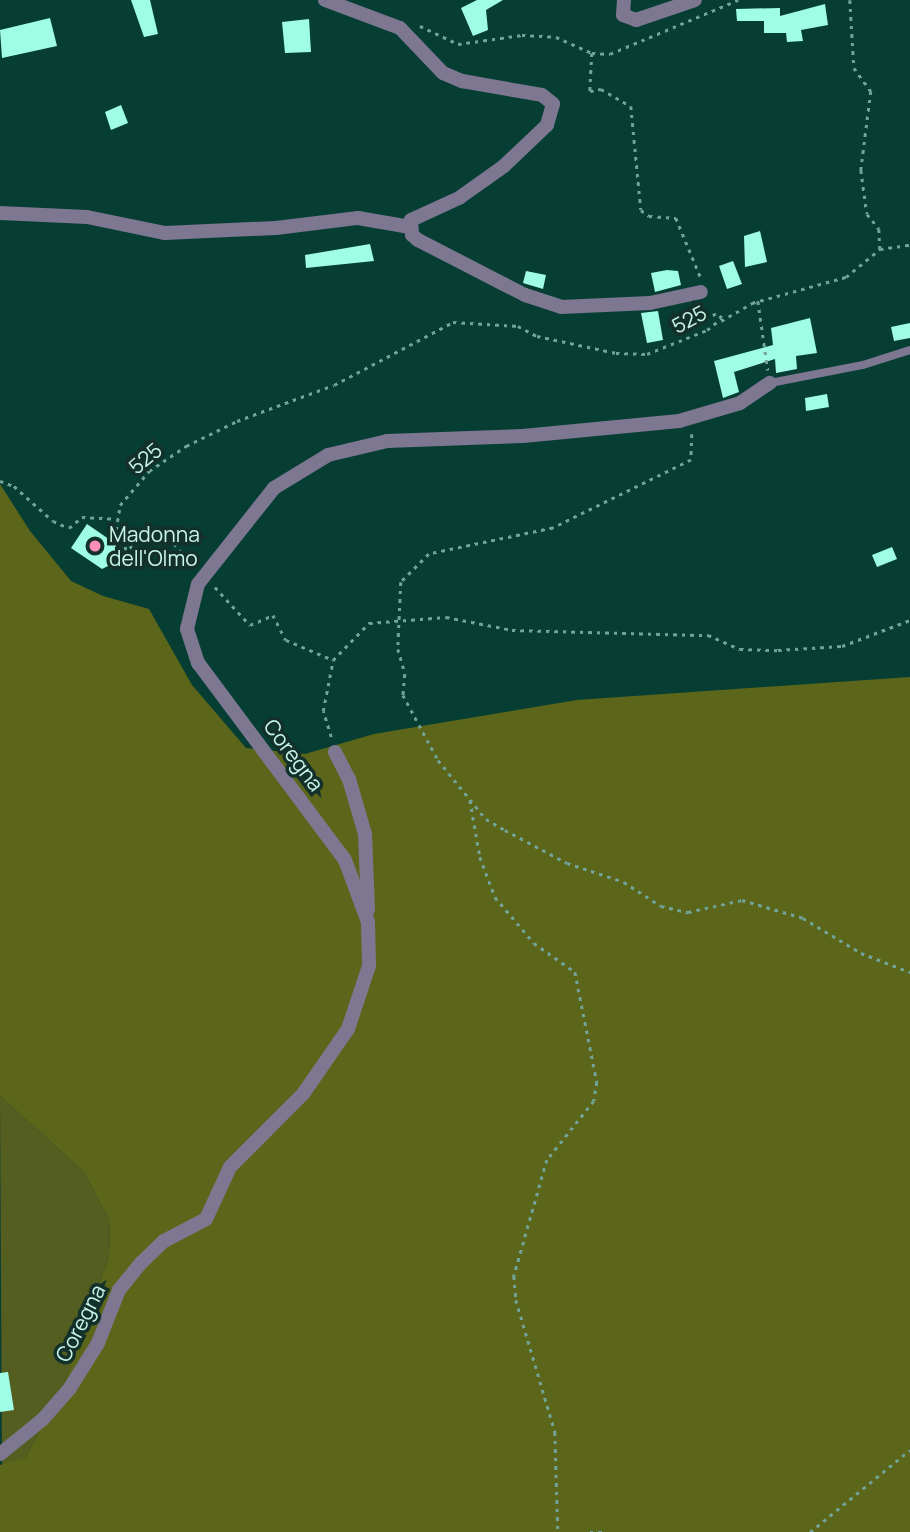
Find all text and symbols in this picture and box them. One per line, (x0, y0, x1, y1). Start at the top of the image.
street label: 525 (667, 300, 711, 338)
street label: 525 (123, 437, 167, 479)
place label: Madonna dell'Olmo (109, 521, 200, 571)
marker: Madonna dell'Olmo (87, 538, 103, 554)
street label: Coregna (259, 714, 329, 796)
street label: Coregna (50, 1280, 110, 1366)

